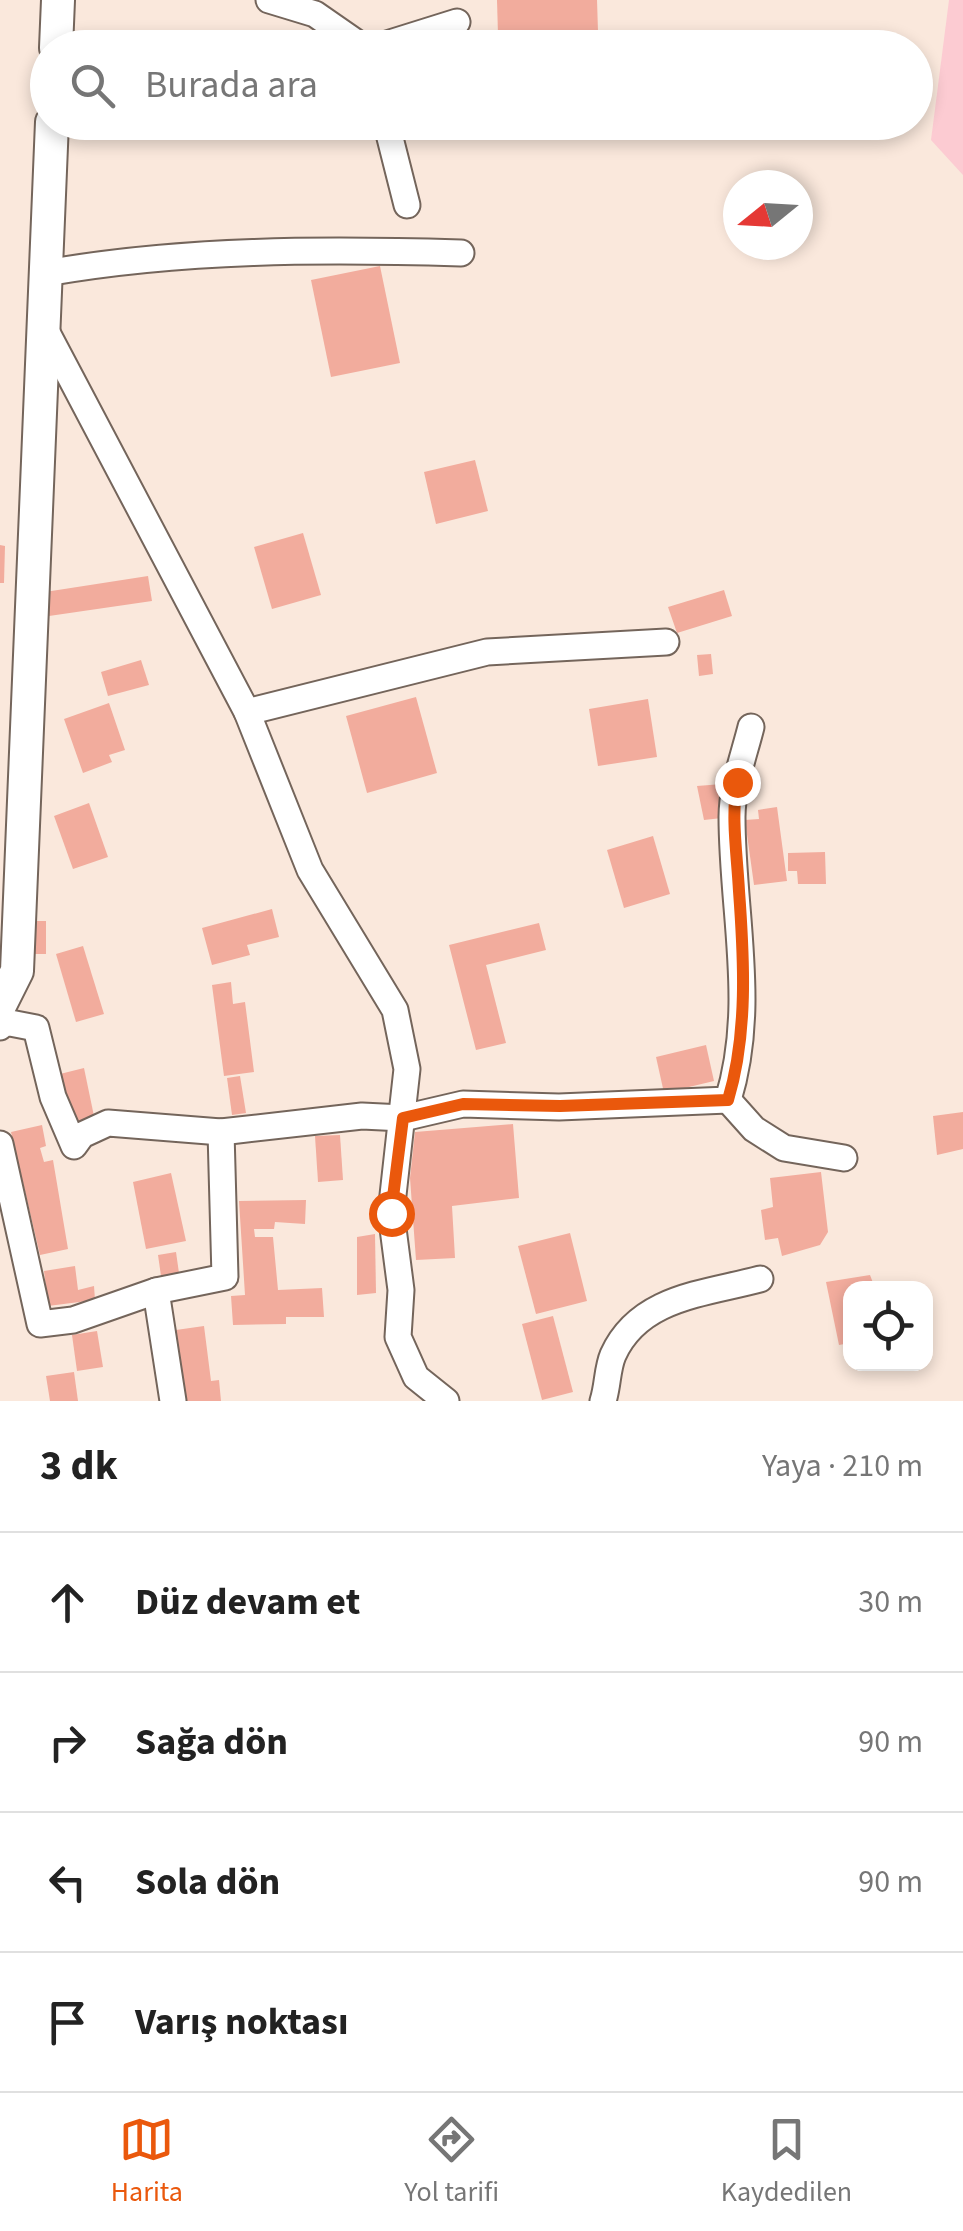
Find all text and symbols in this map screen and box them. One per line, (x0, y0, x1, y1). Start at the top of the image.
search box (30, 30, 933, 140)
icon: search (65, 58, 120, 113)
text: Burada ara (145, 58, 318, 112)
north arrow (723, 170, 813, 260)
route end (715, 760, 761, 806)
route start (369, 1191, 415, 1237)
map controls (843, 1281, 933, 1371)
button: locate (843, 1281, 933, 1371)
text: 3 dk (40, 1436, 118, 1496)
text: Yaya · 210 m (762, 1443, 923, 1489)
icon: ahead (40, 1575, 95, 1630)
text: Düz devam et (135, 1575, 360, 1629)
text: 30 m (858, 1579, 923, 1625)
icon: right (40, 1715, 95, 1770)
text: Sağa dön (135, 1715, 288, 1769)
text: 90 m (858, 1719, 923, 1765)
icon: left (40, 1855, 95, 1910)
text: Sola dön (135, 1855, 280, 1909)
text: 90 m (858, 1859, 923, 1905)
icon: arrive (40, 1995, 95, 2050)
text: Varış noktası (135, 1995, 348, 2049)
tab: Harita (111, 2112, 183, 2212)
tab: Yol tarifi (404, 2112, 499, 2212)
tab: Kaydedilen (721, 2112, 852, 2212)

